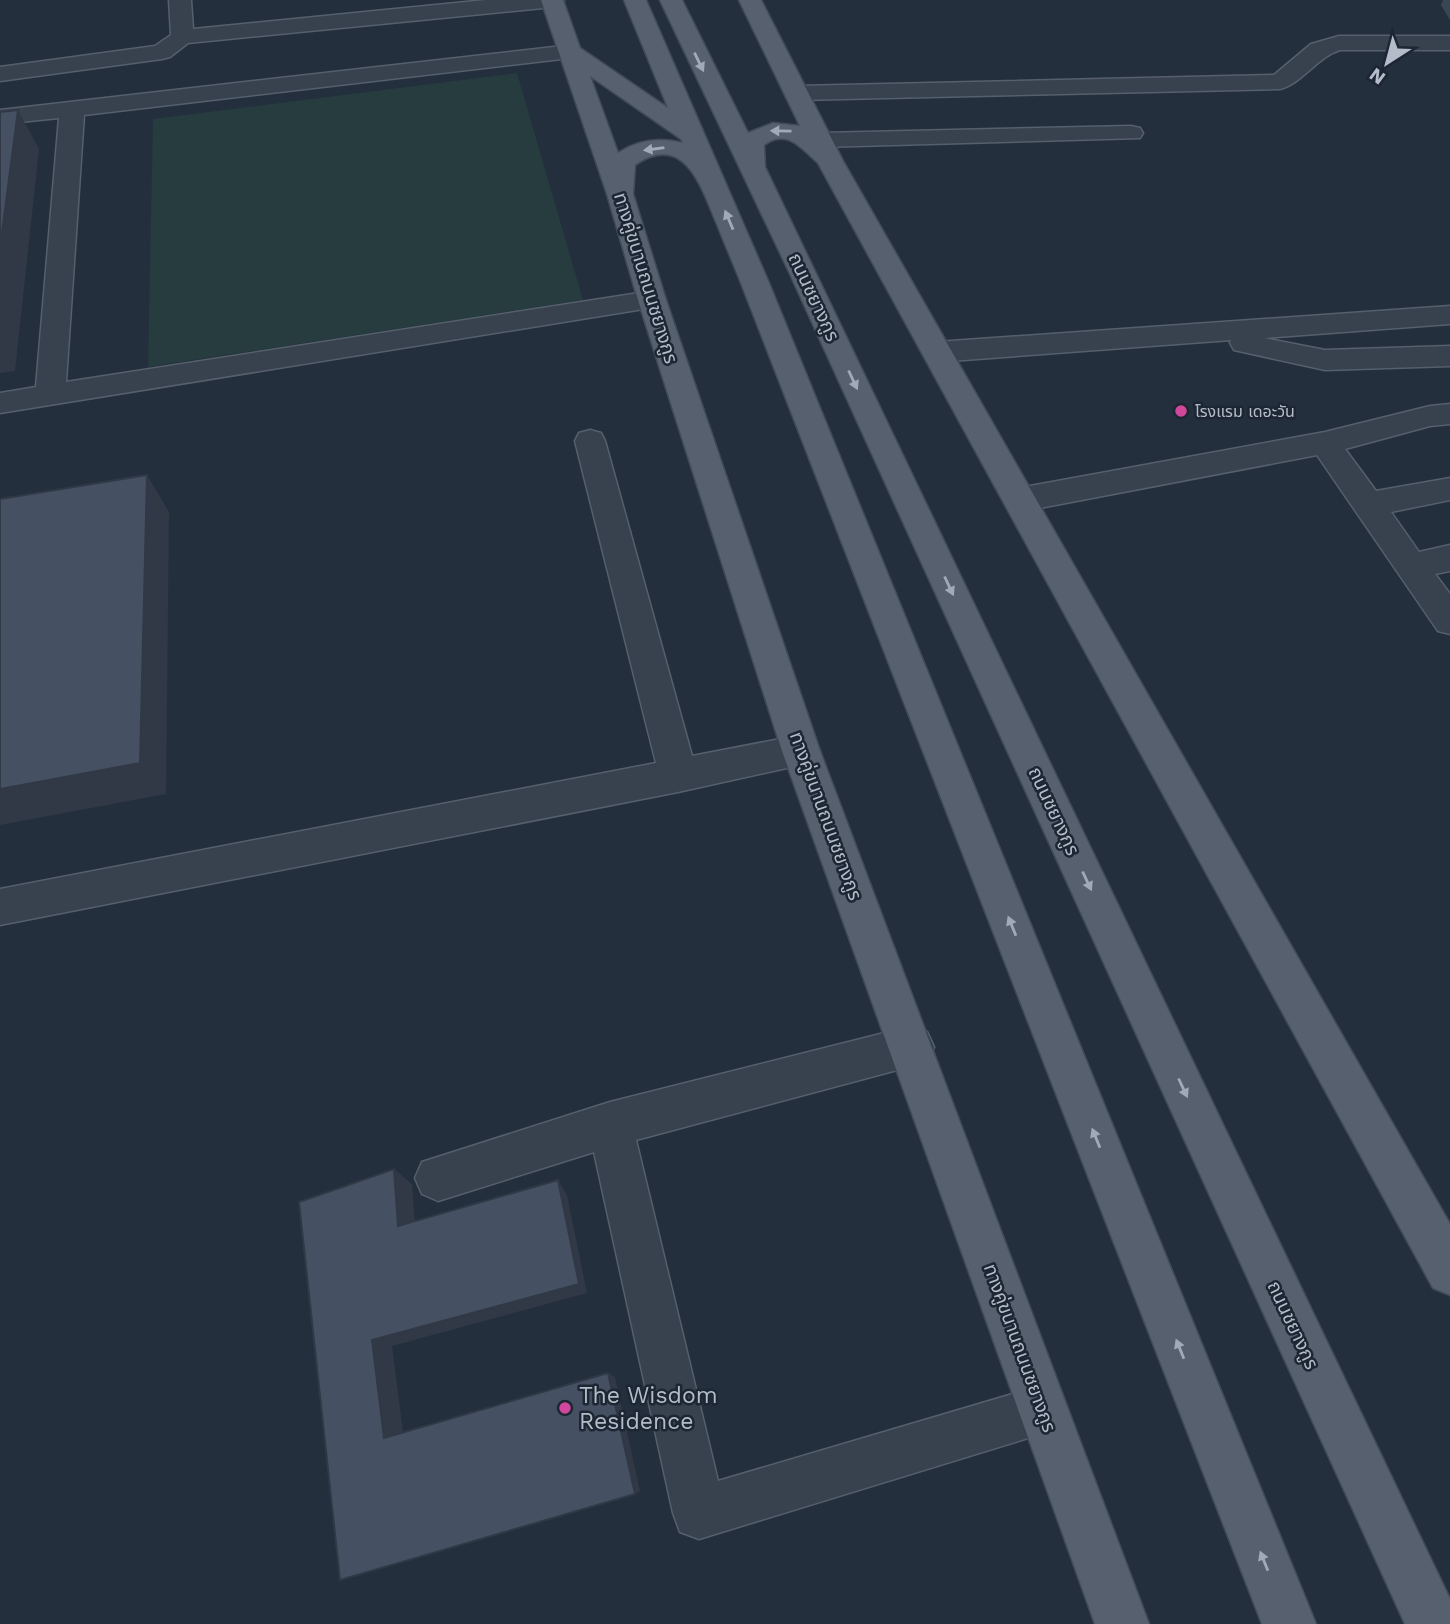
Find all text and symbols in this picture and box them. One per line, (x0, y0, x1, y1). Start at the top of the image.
north arrow (1352, 28, 1422, 98)
one-way arrow (694, 52, 705, 72)
text: N (1365, 63, 1390, 90)
one-way arrow (770, 126, 792, 137)
one-way arrow (642, 143, 664, 154)
street label: ทางคู่ขนานถนนชยางกูร (608, 190, 683, 367)
one-way arrow (723, 209, 734, 230)
street label: ถนนชยางกูร (783, 249, 845, 345)
one-way arrow (848, 370, 859, 390)
place label: โรงแรม เดอะวัน (1195, 402, 1295, 421)
marker: โรงแรม เดอะวัน (1173, 403, 1189, 419)
one-way arrow (944, 576, 955, 597)
street label: ทางคู่ขนานถนนชยางกูร (784, 729, 867, 904)
street label: ถนนชยางกูร (1023, 763, 1085, 859)
one-way arrow (1082, 871, 1093, 892)
one-way arrow (1006, 916, 1017, 937)
one-way arrow (1177, 1078, 1189, 1098)
one-way arrow (1090, 1127, 1101, 1148)
street label: ทางคู่ขนานถนนชยางกูร (978, 1261, 1061, 1436)
street label: ถนนชยางกูร (1262, 1277, 1324, 1373)
one-way arrow (1174, 1339, 1185, 1360)
place label: The Wisdom Residence (579, 1382, 718, 1435)
marker: The Wisdom Residence (557, 1400, 573, 1416)
one-way arrow (1259, 1550, 1270, 1571)

